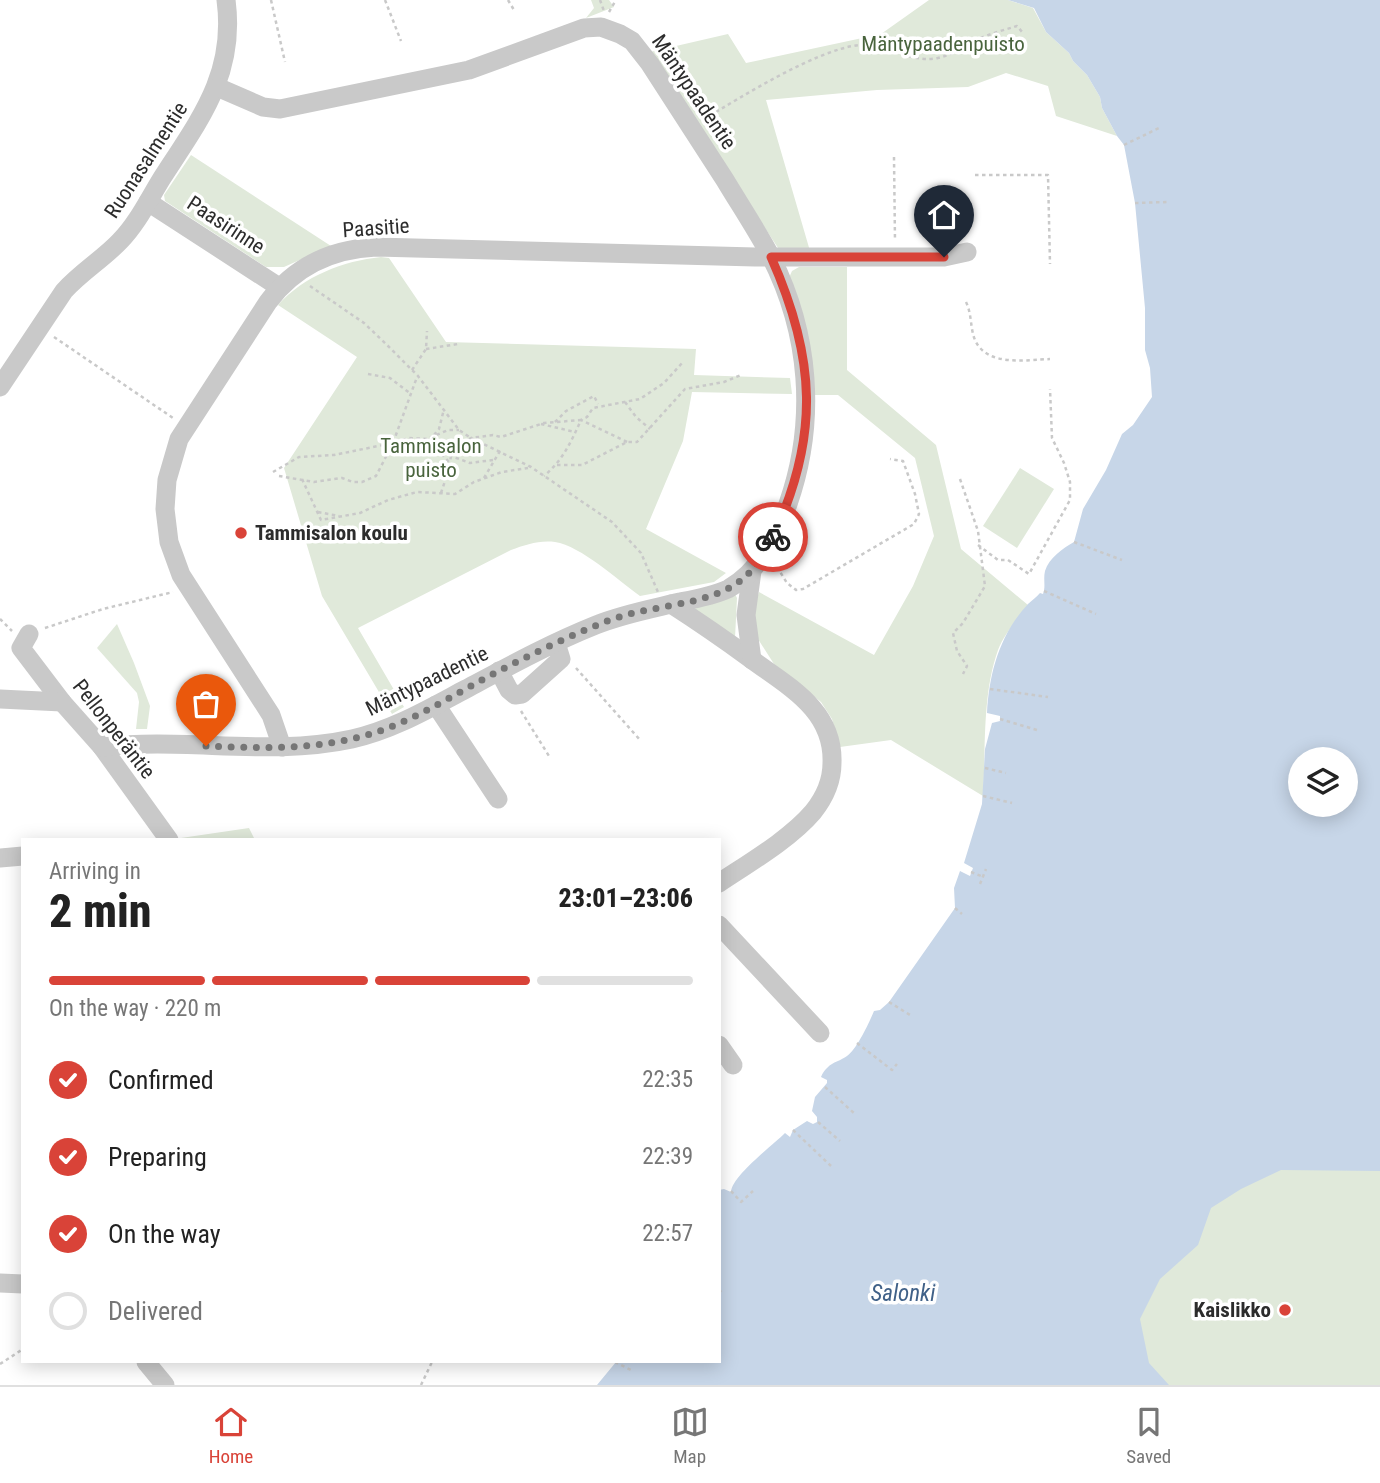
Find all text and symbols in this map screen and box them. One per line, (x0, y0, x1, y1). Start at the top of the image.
street label: Mäntypaadentie (647, 30, 741, 154)
park label: Mäntypaadenpuisto (861, 32, 1025, 56)
street label: Ruonasalmentie (100, 97, 192, 222)
pin (914, 185, 974, 257)
street label: Paasirinne (183, 191, 269, 259)
icon: home (925, 196, 963, 234)
street label: Paasitie (342, 214, 410, 242)
park label: Tammisalon puisto (380, 434, 482, 482)
courier (738, 502, 808, 572)
icon: bike (754, 518, 792, 556)
place label: Tammisalon koulu (255, 521, 408, 545)
marker: Tammisalon koulu (233, 525, 249, 541)
street label: Mäntypaadentie (362, 641, 492, 721)
pin (176, 674, 236, 746)
street label: Pellonperäntie (68, 675, 160, 783)
icon: bag (187, 685, 225, 723)
map controls (1288, 747, 1358, 817)
button: layers (1288, 747, 1358, 817)
text: Arriving in (49, 858, 141, 885)
text: 23:01–23:06 (559, 883, 693, 913)
text: 2 min (49, 884, 152, 938)
text: On the way · 220 m (49, 995, 221, 1022)
icon: check (49, 1061, 87, 1099)
text: Confirmed (108, 1065, 214, 1095)
text: 22:35 (642, 1066, 693, 1093)
icon: check (49, 1138, 87, 1176)
text: Preparing (108, 1142, 207, 1172)
text: 22:39 (642, 1143, 693, 1170)
icon: check (49, 1215, 87, 1253)
text: On the way (108, 1219, 221, 1249)
text: 22:57 (642, 1220, 693, 1247)
water label: Salonki (871, 1280, 936, 1307)
text: Delivered (108, 1296, 203, 1326)
place label: Kaislikko (1194, 1298, 1271, 1322)
marker: Kaislikko (1277, 1302, 1293, 1318)
tab: Home (209, 1403, 253, 1468)
tab: Map (671, 1403, 709, 1468)
tab: Saved (1126, 1403, 1171, 1468)

